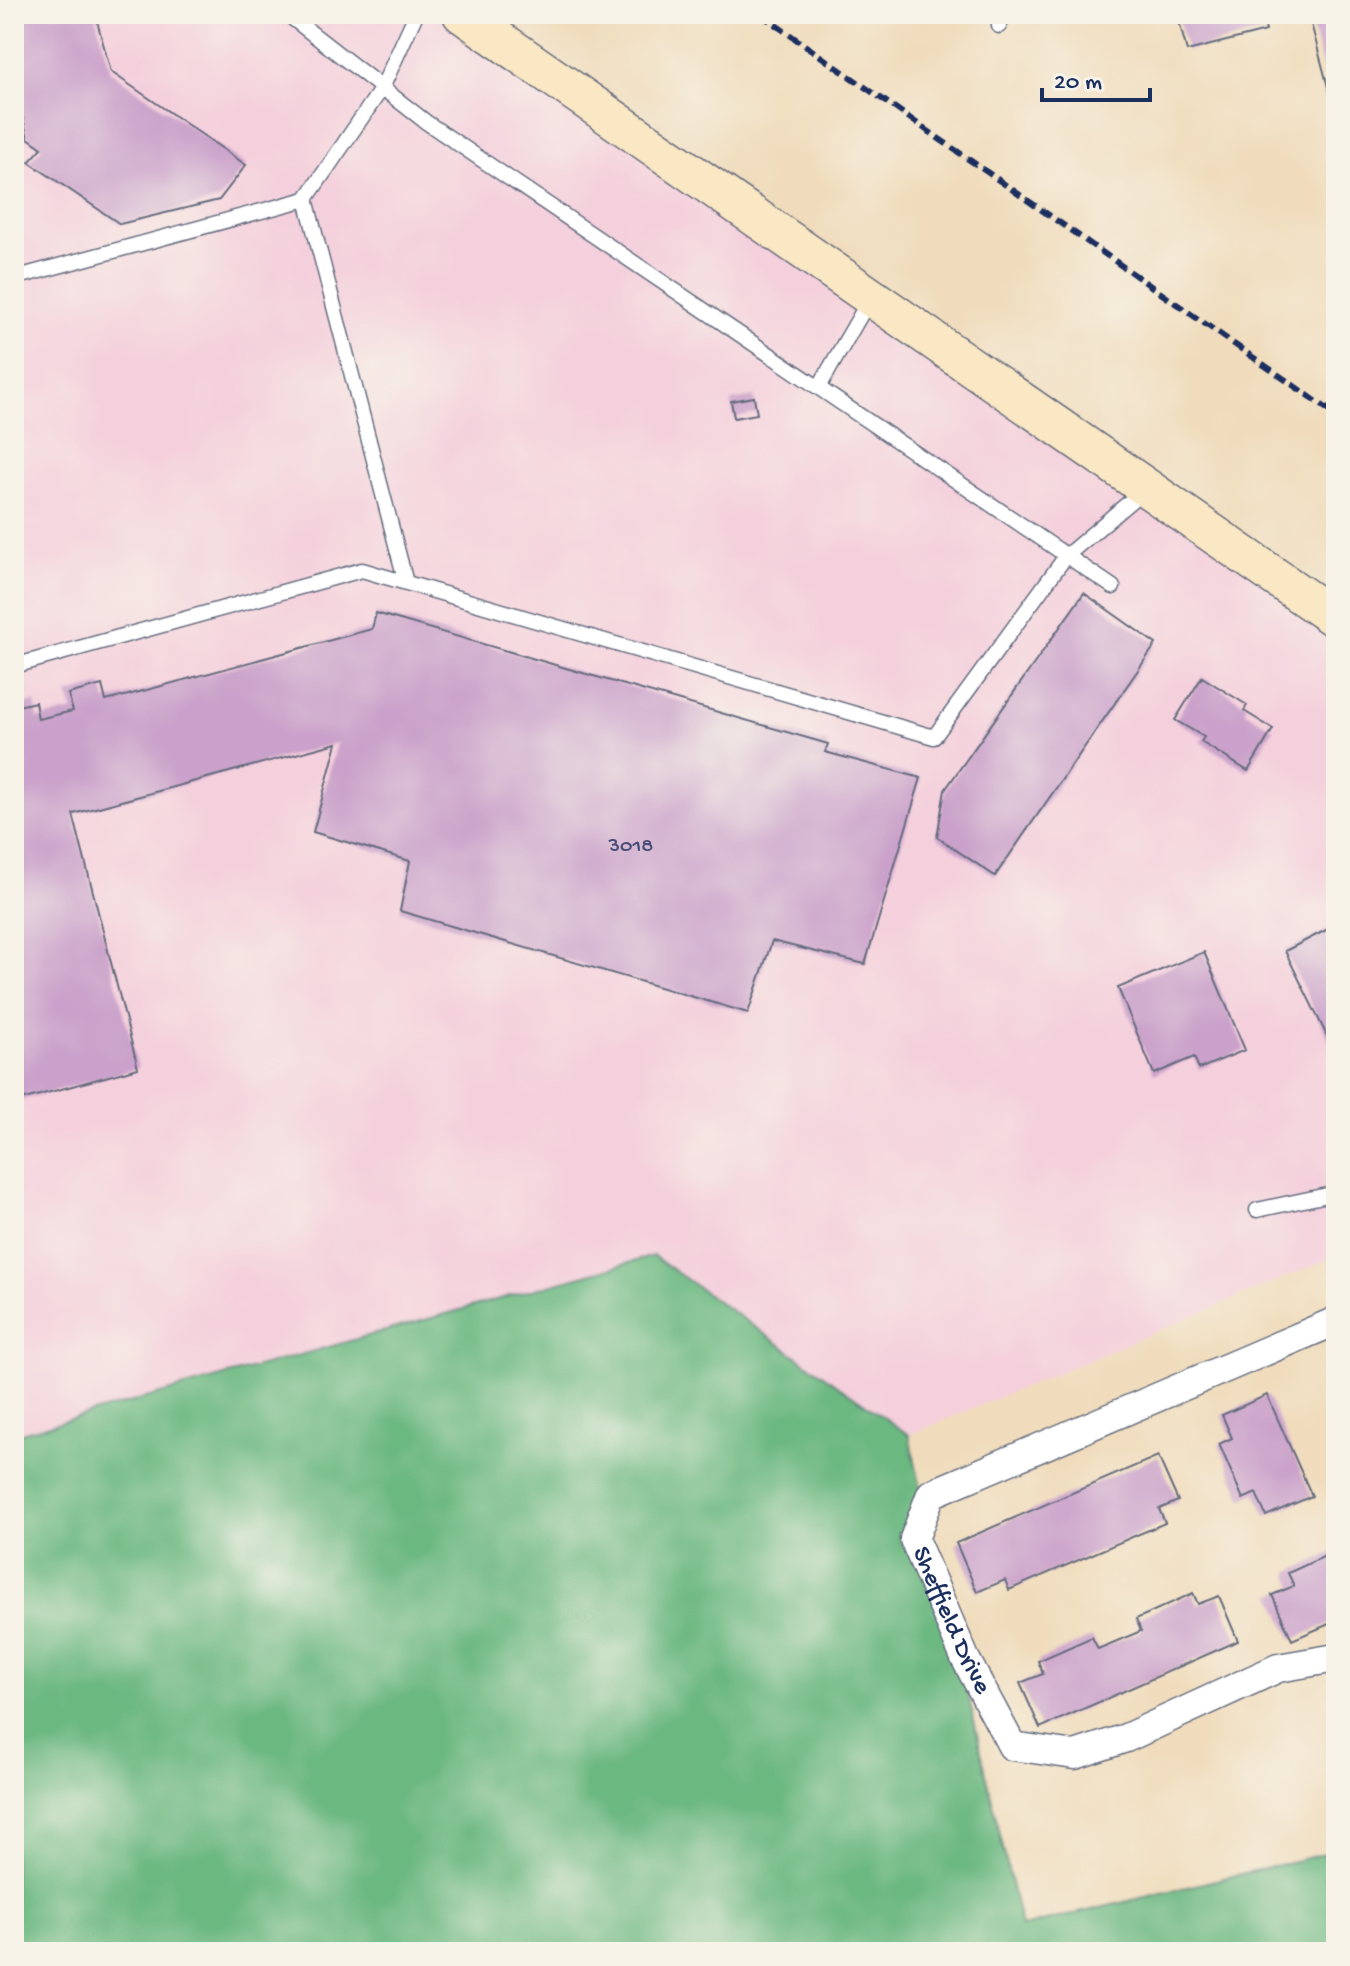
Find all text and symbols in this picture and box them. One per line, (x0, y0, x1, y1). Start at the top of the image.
scale bar (1042, 52, 1150, 102)
text: 20 m (1054, 69, 1102, 98)
house number: 3018 (608, 834, 653, 860)
street label: Sheffield Drive (904, 1542, 997, 1700)

